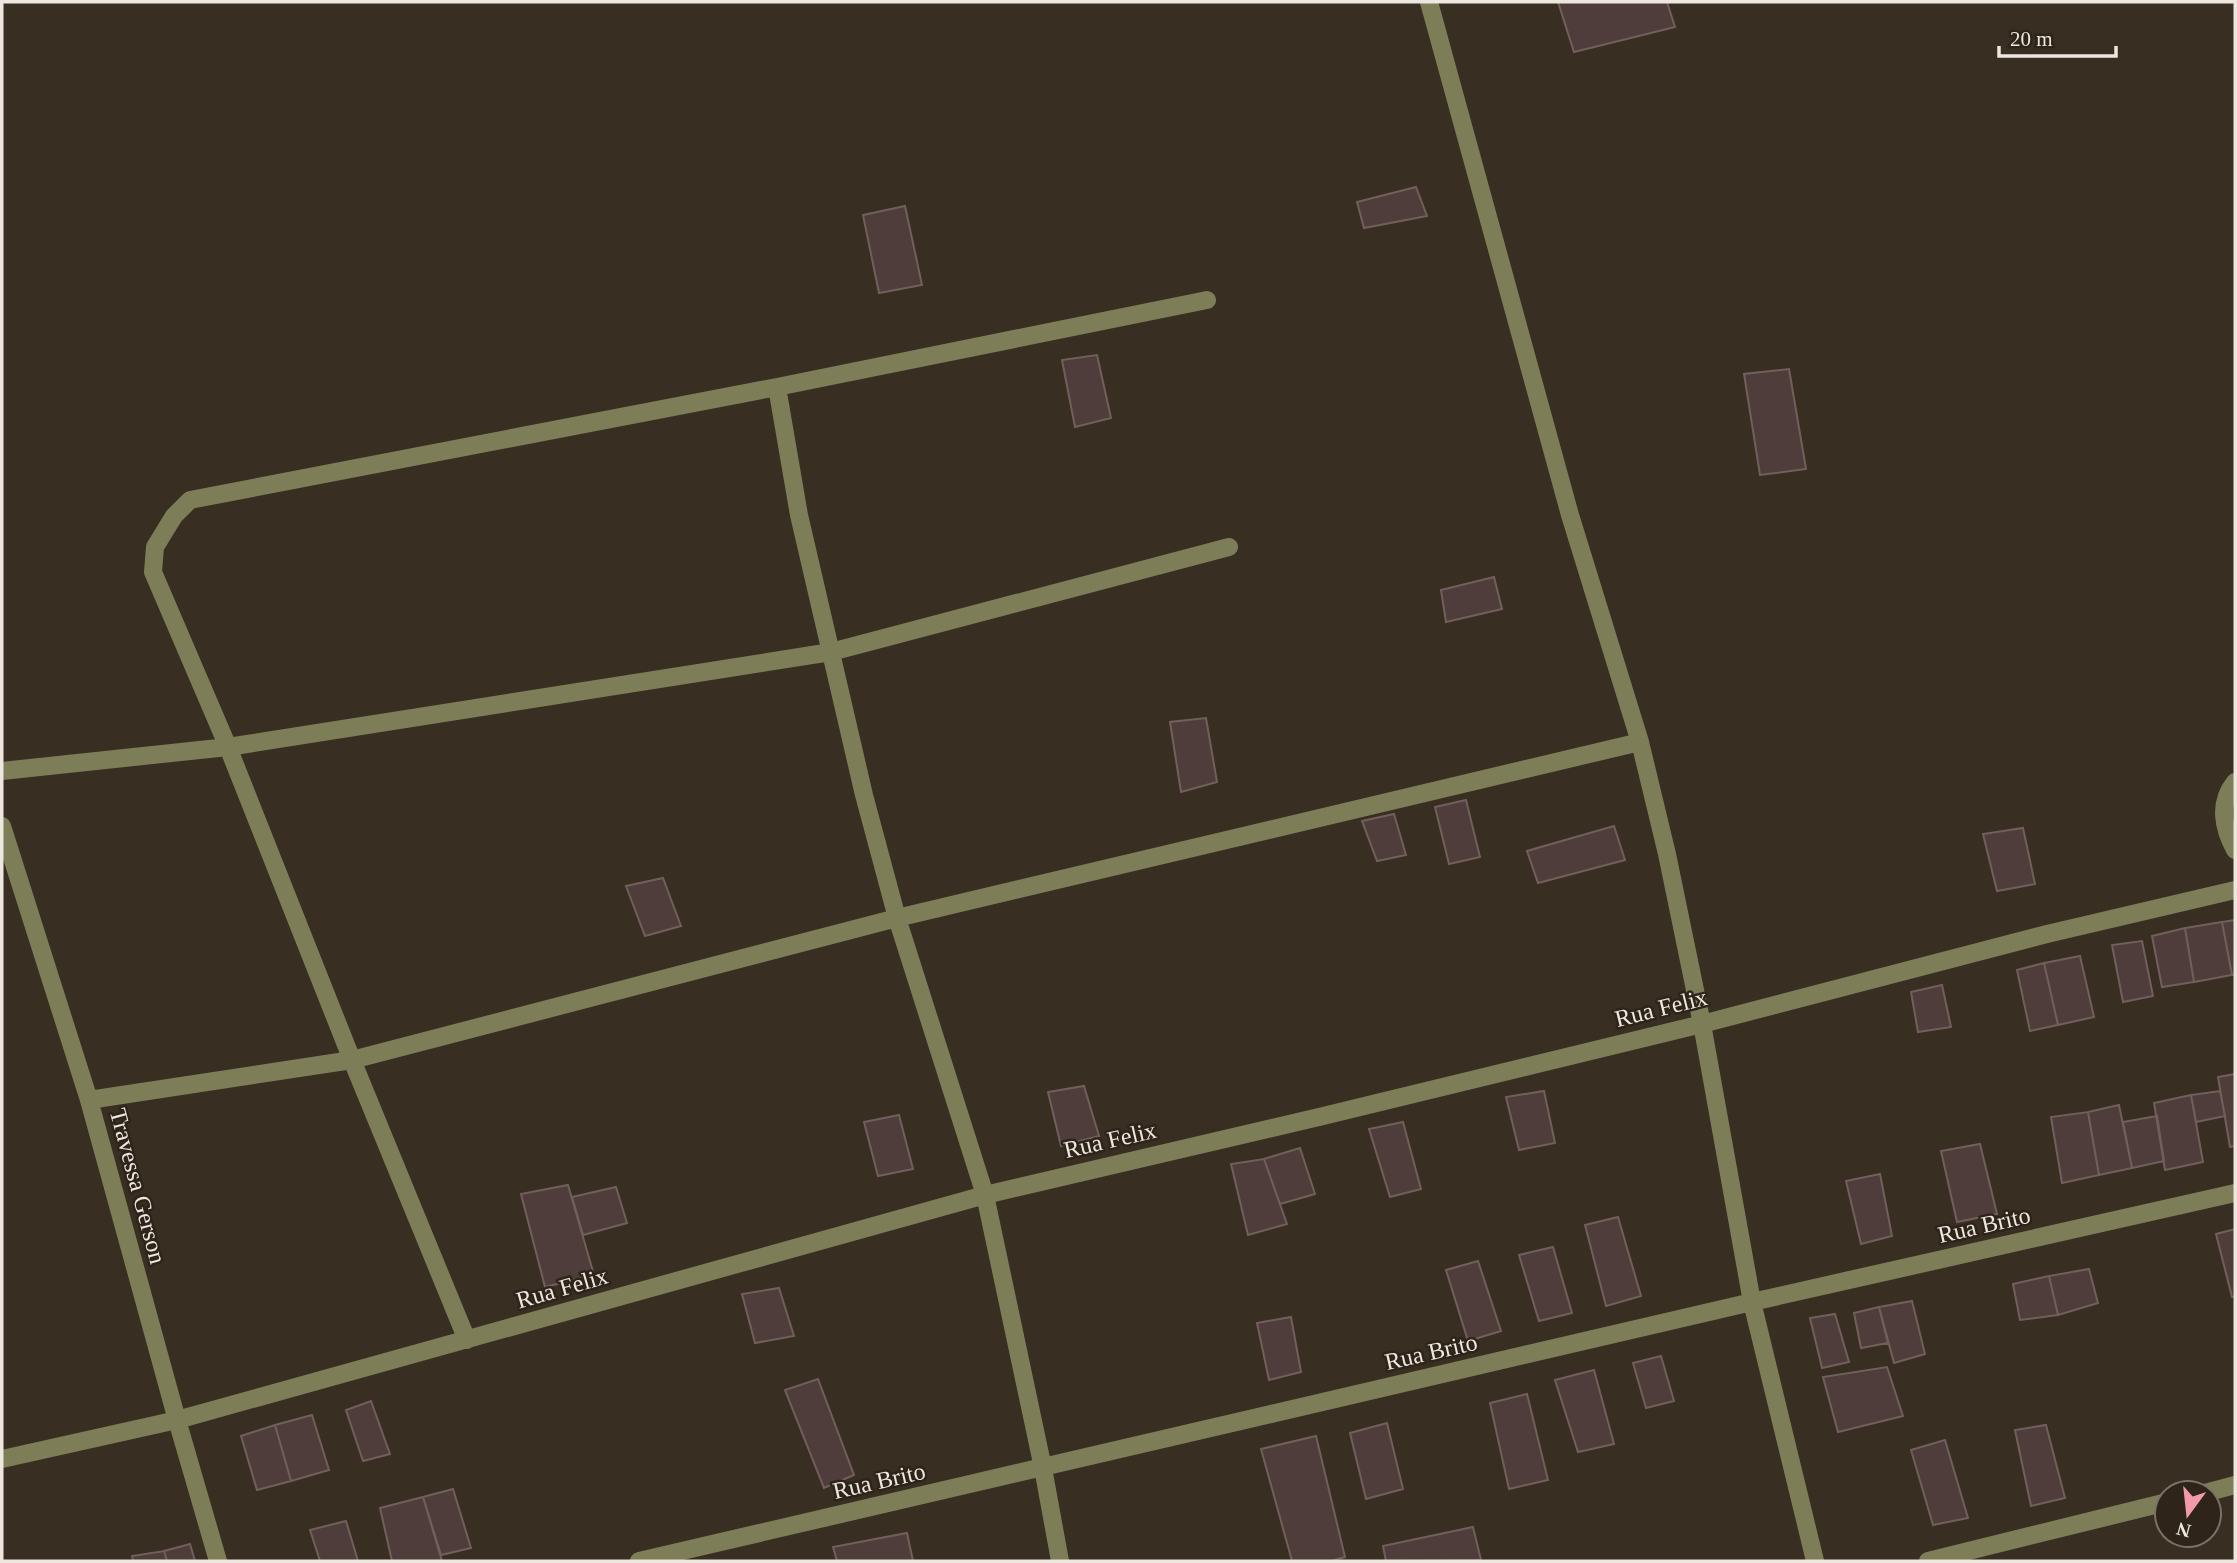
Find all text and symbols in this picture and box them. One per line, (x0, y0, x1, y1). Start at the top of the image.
scale bar (1999, 14, 2116, 58)
text: 20 m (2010, 27, 2053, 51)
street label: Rua Felix (1612, 984, 1710, 1032)
street label: Travessa Gerson (105, 1105, 171, 1267)
street label: Rua Felix (1061, 1117, 1159, 1163)
street label: Rua Brito (1935, 1202, 2033, 1248)
street label: Rua Felix (513, 1263, 611, 1313)
street label: Rua Brito (1382, 1329, 1480, 1375)
street label: Rua Brito (830, 1458, 928, 1504)
north arrow (2153, 1479, 2223, 1549)
text: N (2174, 1518, 2193, 1542)

